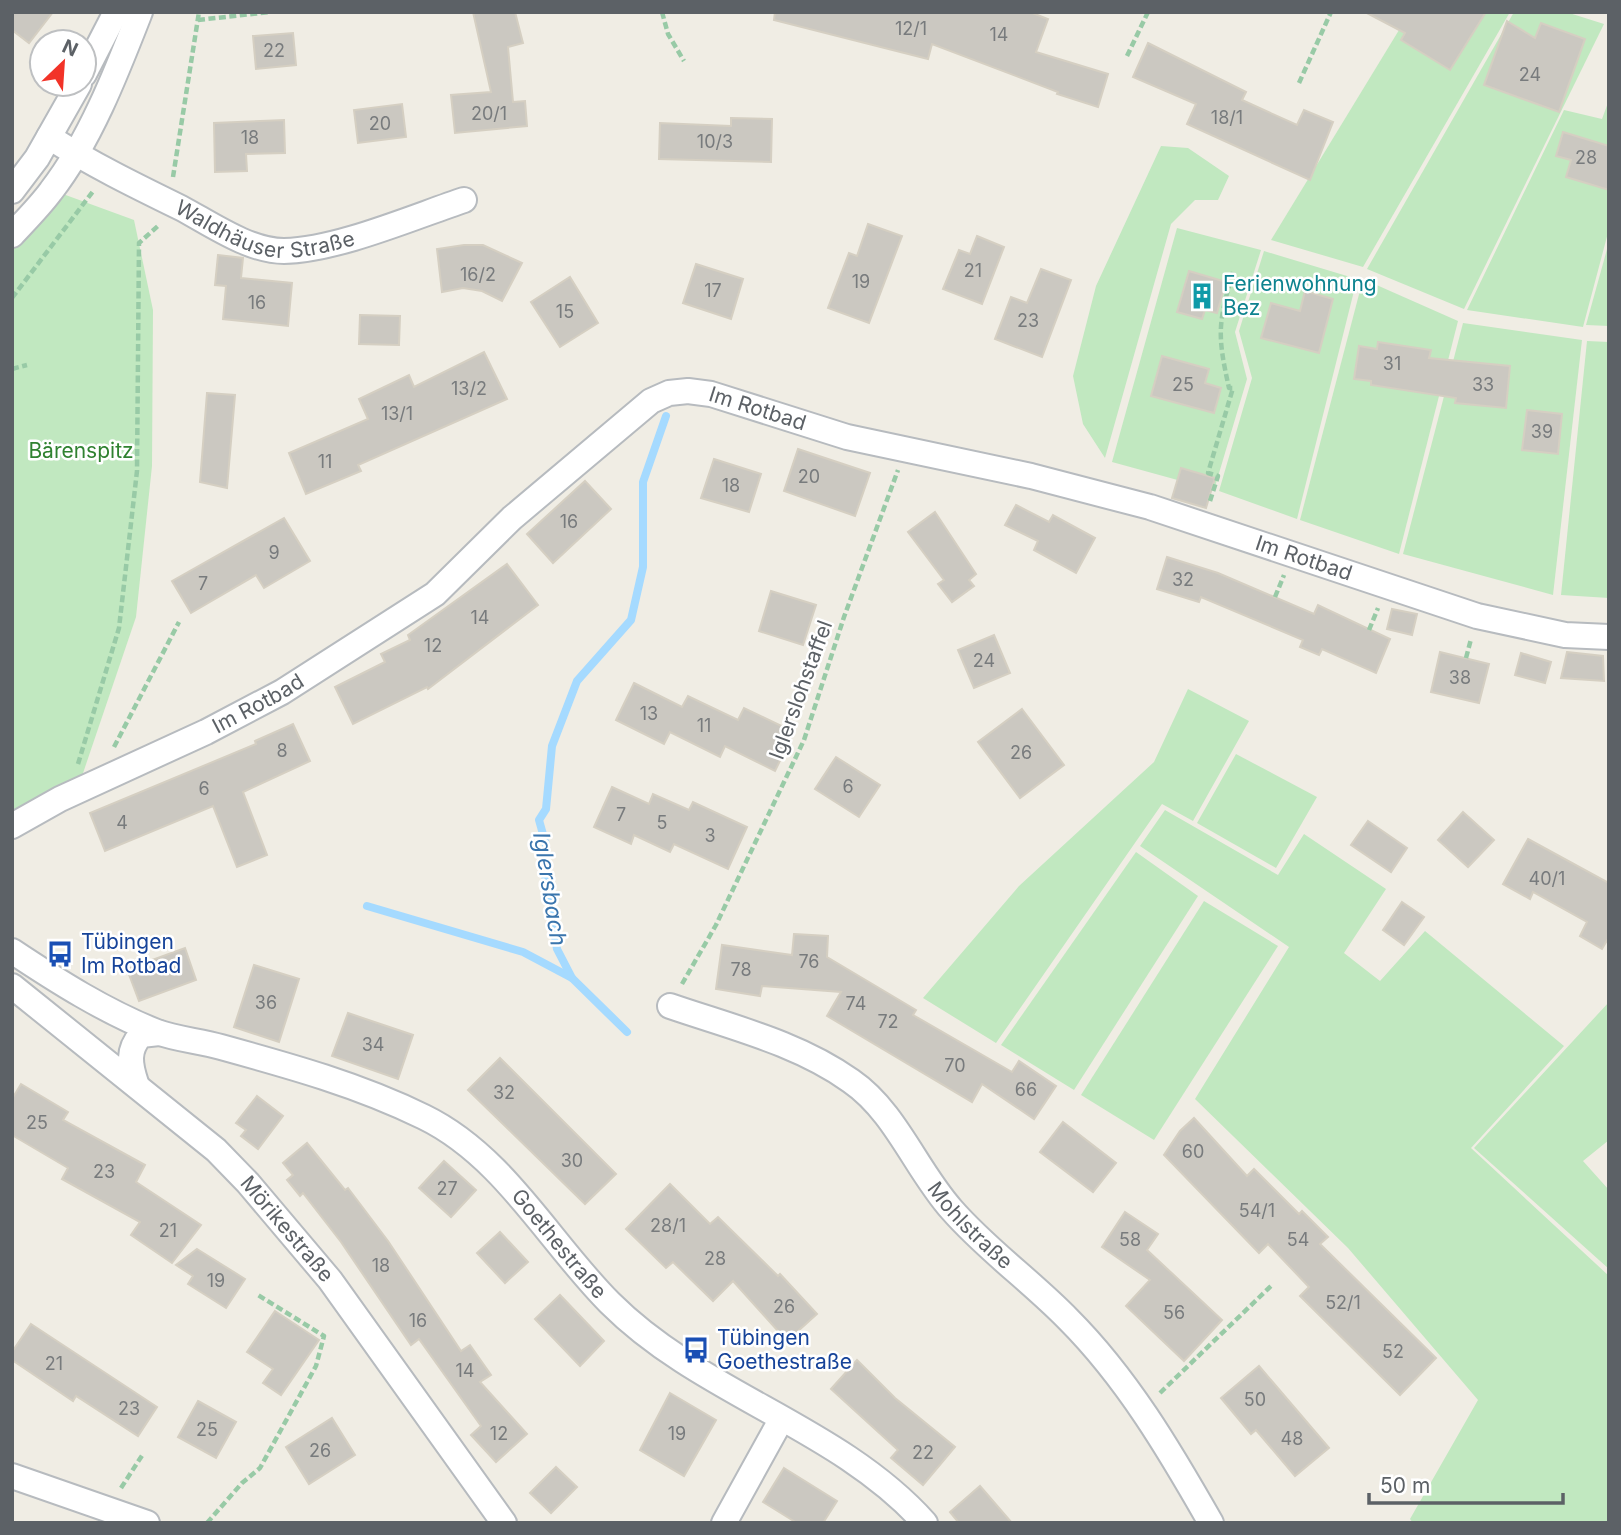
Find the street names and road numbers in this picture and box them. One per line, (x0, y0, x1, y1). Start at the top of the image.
street label: Waldhäuser Straße (171, 194, 357, 263)
street label: Im Rotbad (706, 381, 809, 435)
street label: Im Rotbad (1252, 530, 1356, 586)
street label: Iglerslohstaffel (764, 617, 837, 763)
street label: Im Rotbad (208, 668, 308, 738)
street label: Mörikestraße (235, 1171, 339, 1287)
street label: Mohlstraße (922, 1177, 1018, 1274)
street label: Goethestraße (507, 1184, 612, 1304)

